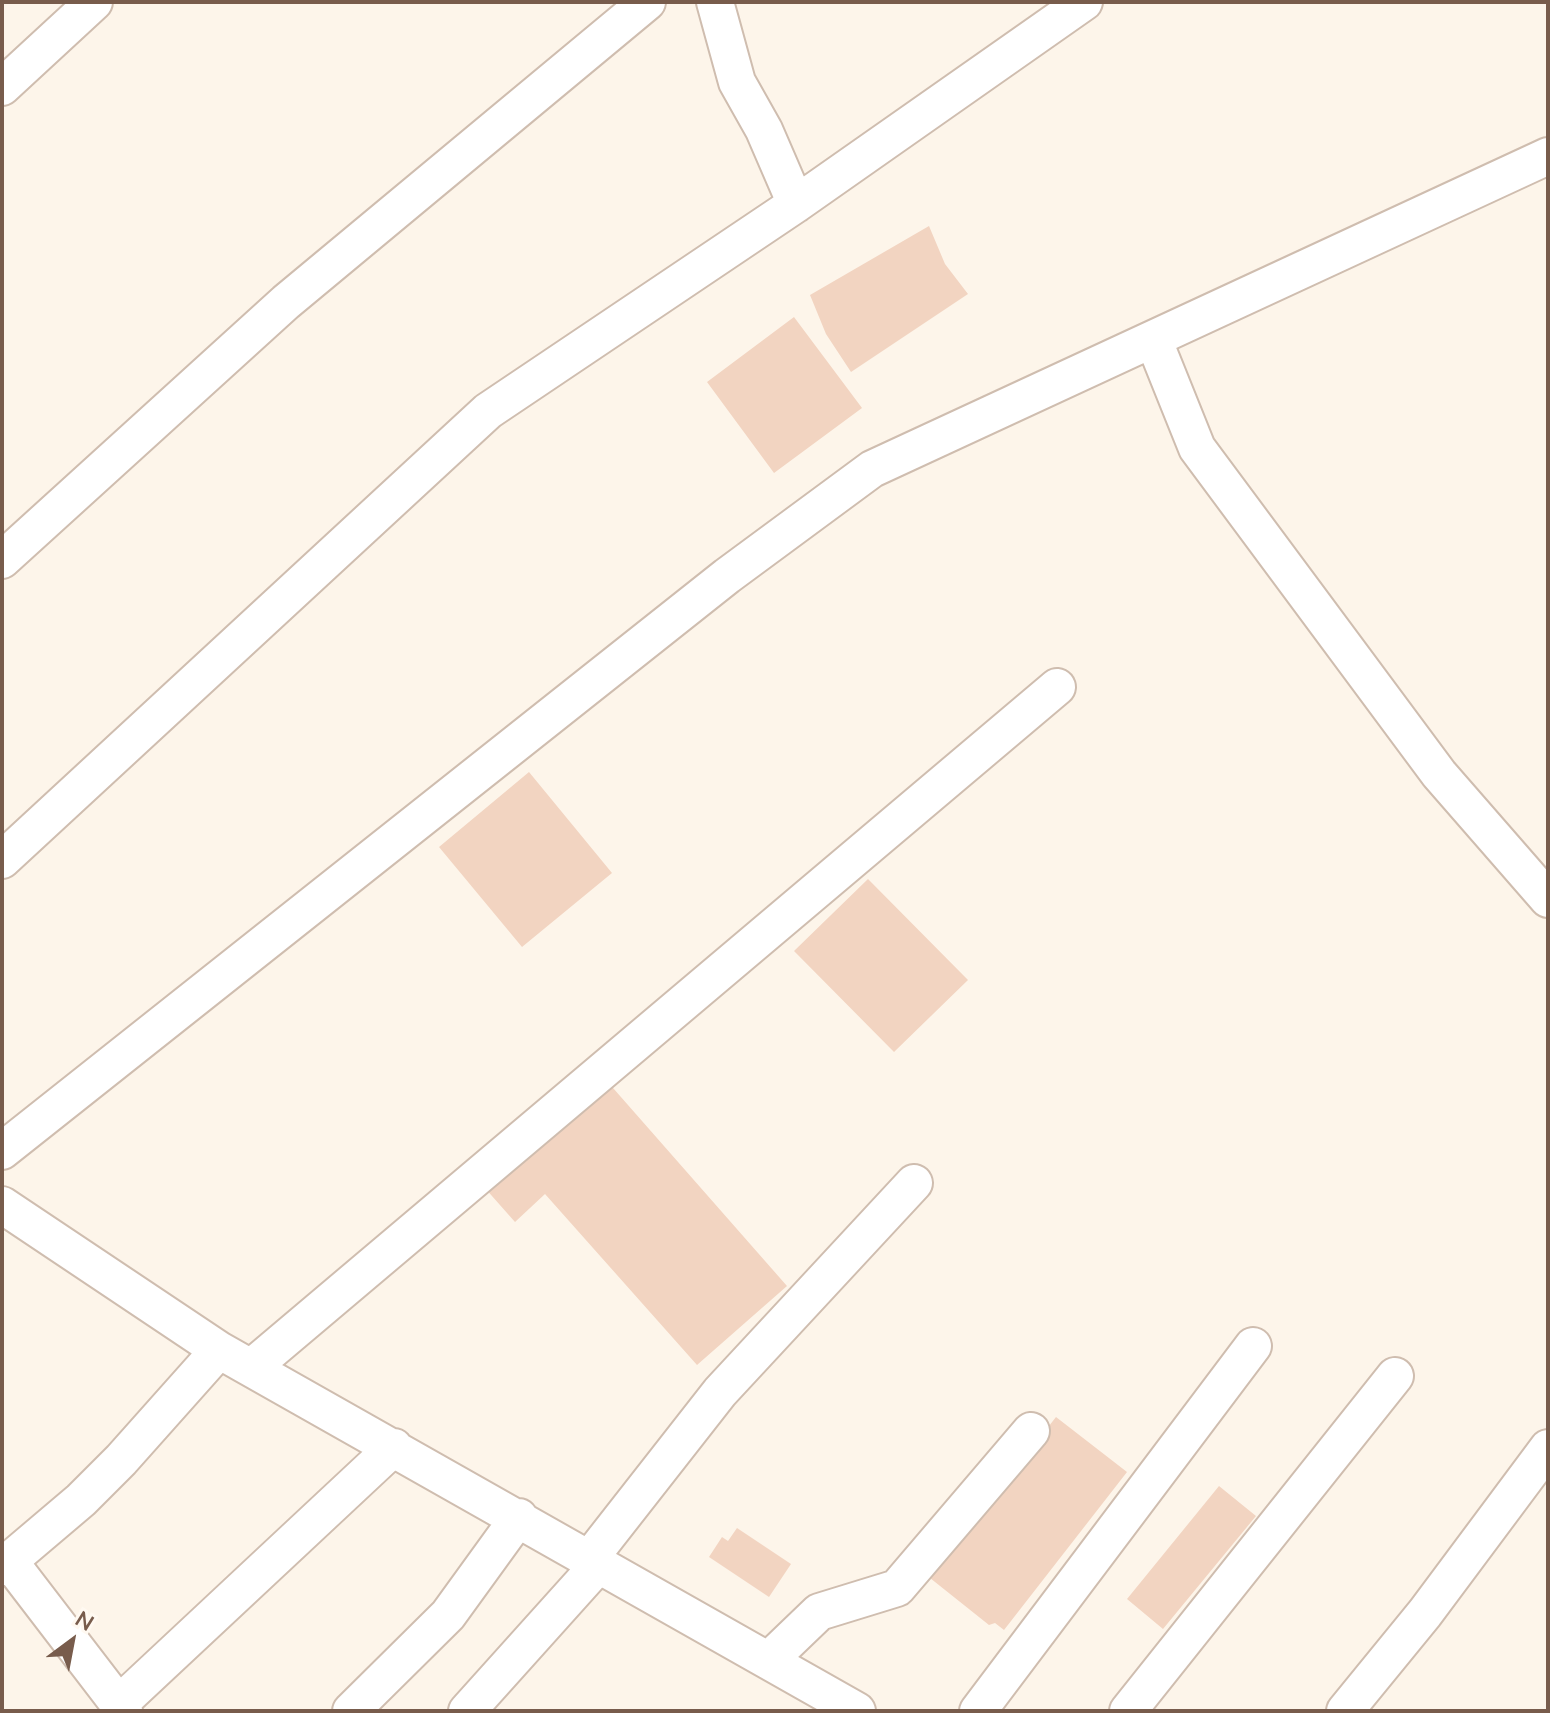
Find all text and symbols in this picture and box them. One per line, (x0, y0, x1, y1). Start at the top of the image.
north arrow (32, 1601, 112, 1681)
text: N (70, 1604, 99, 1637)

